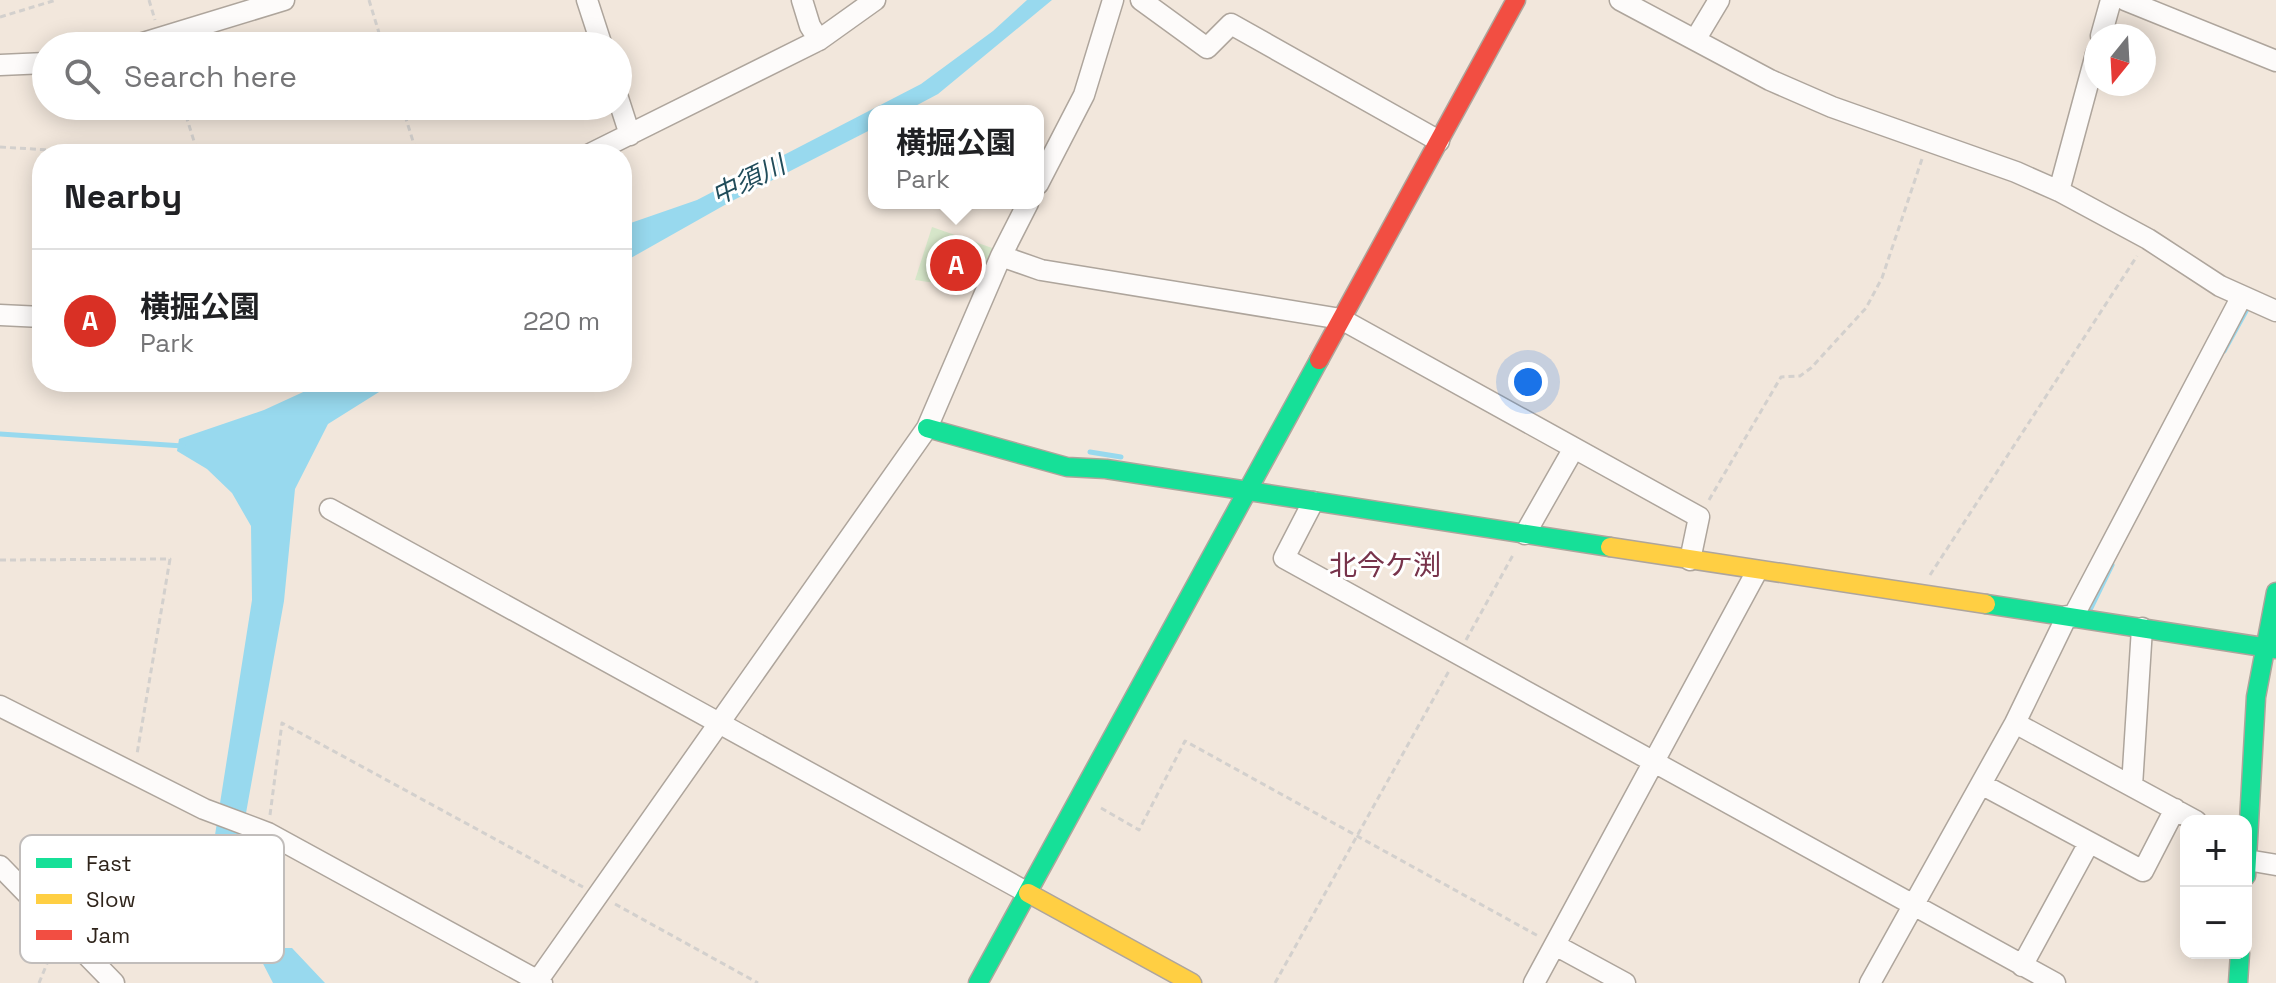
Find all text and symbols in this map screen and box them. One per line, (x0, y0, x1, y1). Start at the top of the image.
north arrow (2084, 24, 2156, 96)
search box (32, 32, 632, 120)
icon: search (60, 54, 104, 98)
text: Search here (124, 57, 297, 96)
popup (868, 105, 1044, 209)
text: 横掘公園 (896, 123, 1016, 162)
water label: 中須川 (705, 146, 793, 212)
text: Park (896, 162, 950, 196)
text: Nearby (64, 175, 182, 218)
pin: A (930, 235, 982, 295)
text: 横掘公園 (140, 287, 260, 326)
text: A (82, 304, 98, 338)
text: 220 m (523, 304, 600, 338)
text: Park (140, 326, 194, 360)
your location (1508, 362, 1548, 402)
district label: 北今ケ渕 (1329, 547, 1441, 583)
map controls (2180, 815, 2252, 959)
button: + (2180, 815, 2252, 887)
legend (20, 835, 284, 963)
text: Fast (86, 849, 132, 877)
text: Slow (86, 885, 136, 913)
button: − (2180, 887, 2252, 959)
text: Jam (86, 921, 130, 949)

